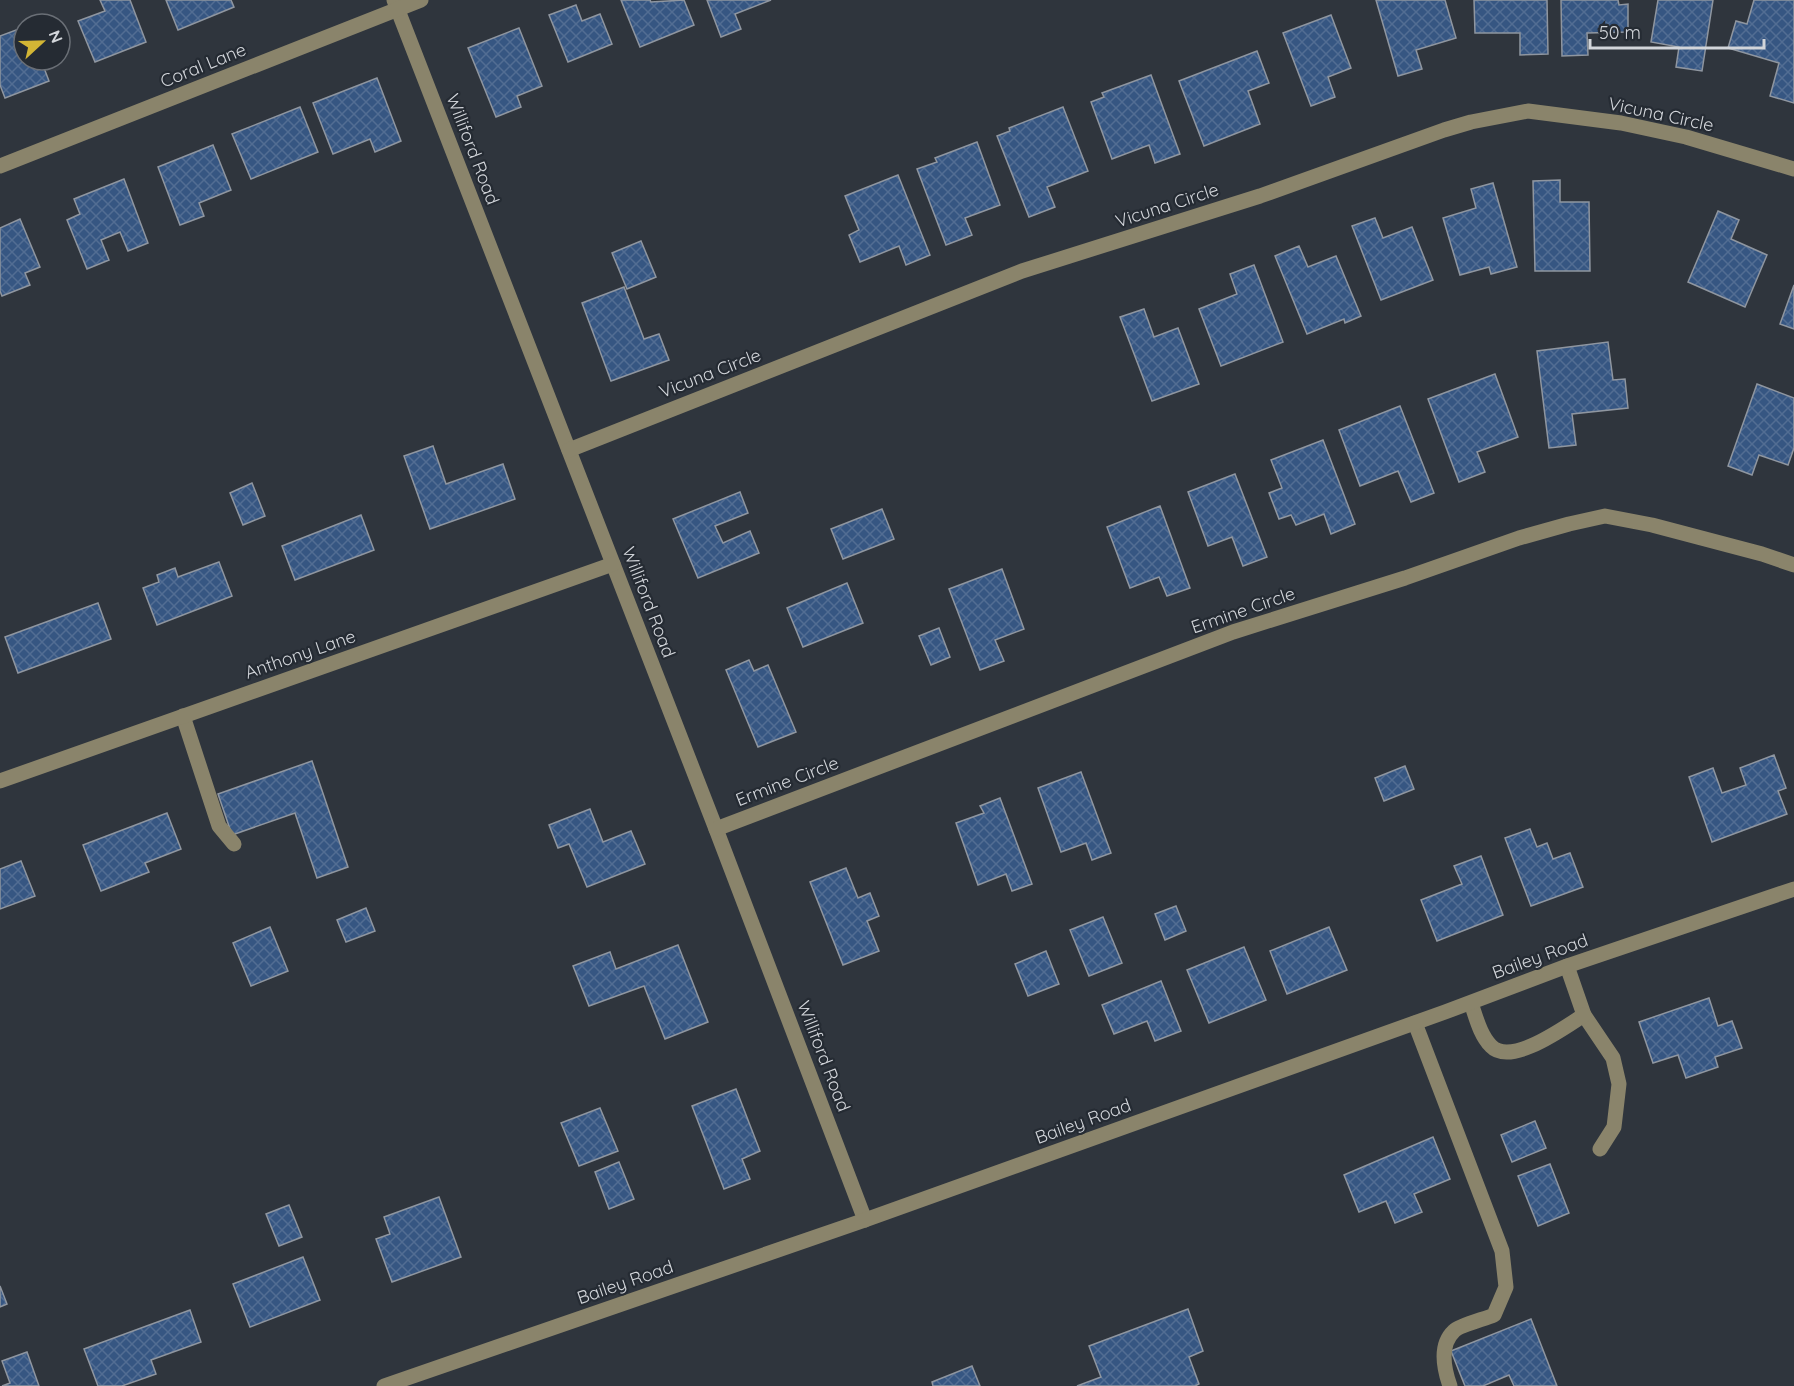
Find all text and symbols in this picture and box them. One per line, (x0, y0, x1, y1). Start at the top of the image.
north arrow (12, 12, 72, 72)
scale bar (1590, 12, 1764, 50)
text: 50 m (1599, 21, 1641, 44)
text: N (44, 27, 67, 46)
street label: Coral Lane (157, 37, 249, 93)
street label: Williford Road (441, 90, 505, 208)
street label: Vicuna Circle (1606, 92, 1716, 136)
street label: Vicuna Circle (1112, 177, 1222, 233)
street label: Vicuna Circle (656, 343, 764, 403)
street label: Williford Road (617, 543, 681, 661)
street label: Ermine Circle (1188, 581, 1298, 639)
street label: Anthony Lane (242, 624, 358, 684)
street label: Ermine Circle (732, 751, 842, 811)
street label: Bailey Road (1489, 928, 1591, 984)
street label: Williford Road (792, 997, 856, 1115)
street label: Bailey Road (1032, 1093, 1134, 1149)
street label: Bailey Road (574, 1255, 676, 1309)

